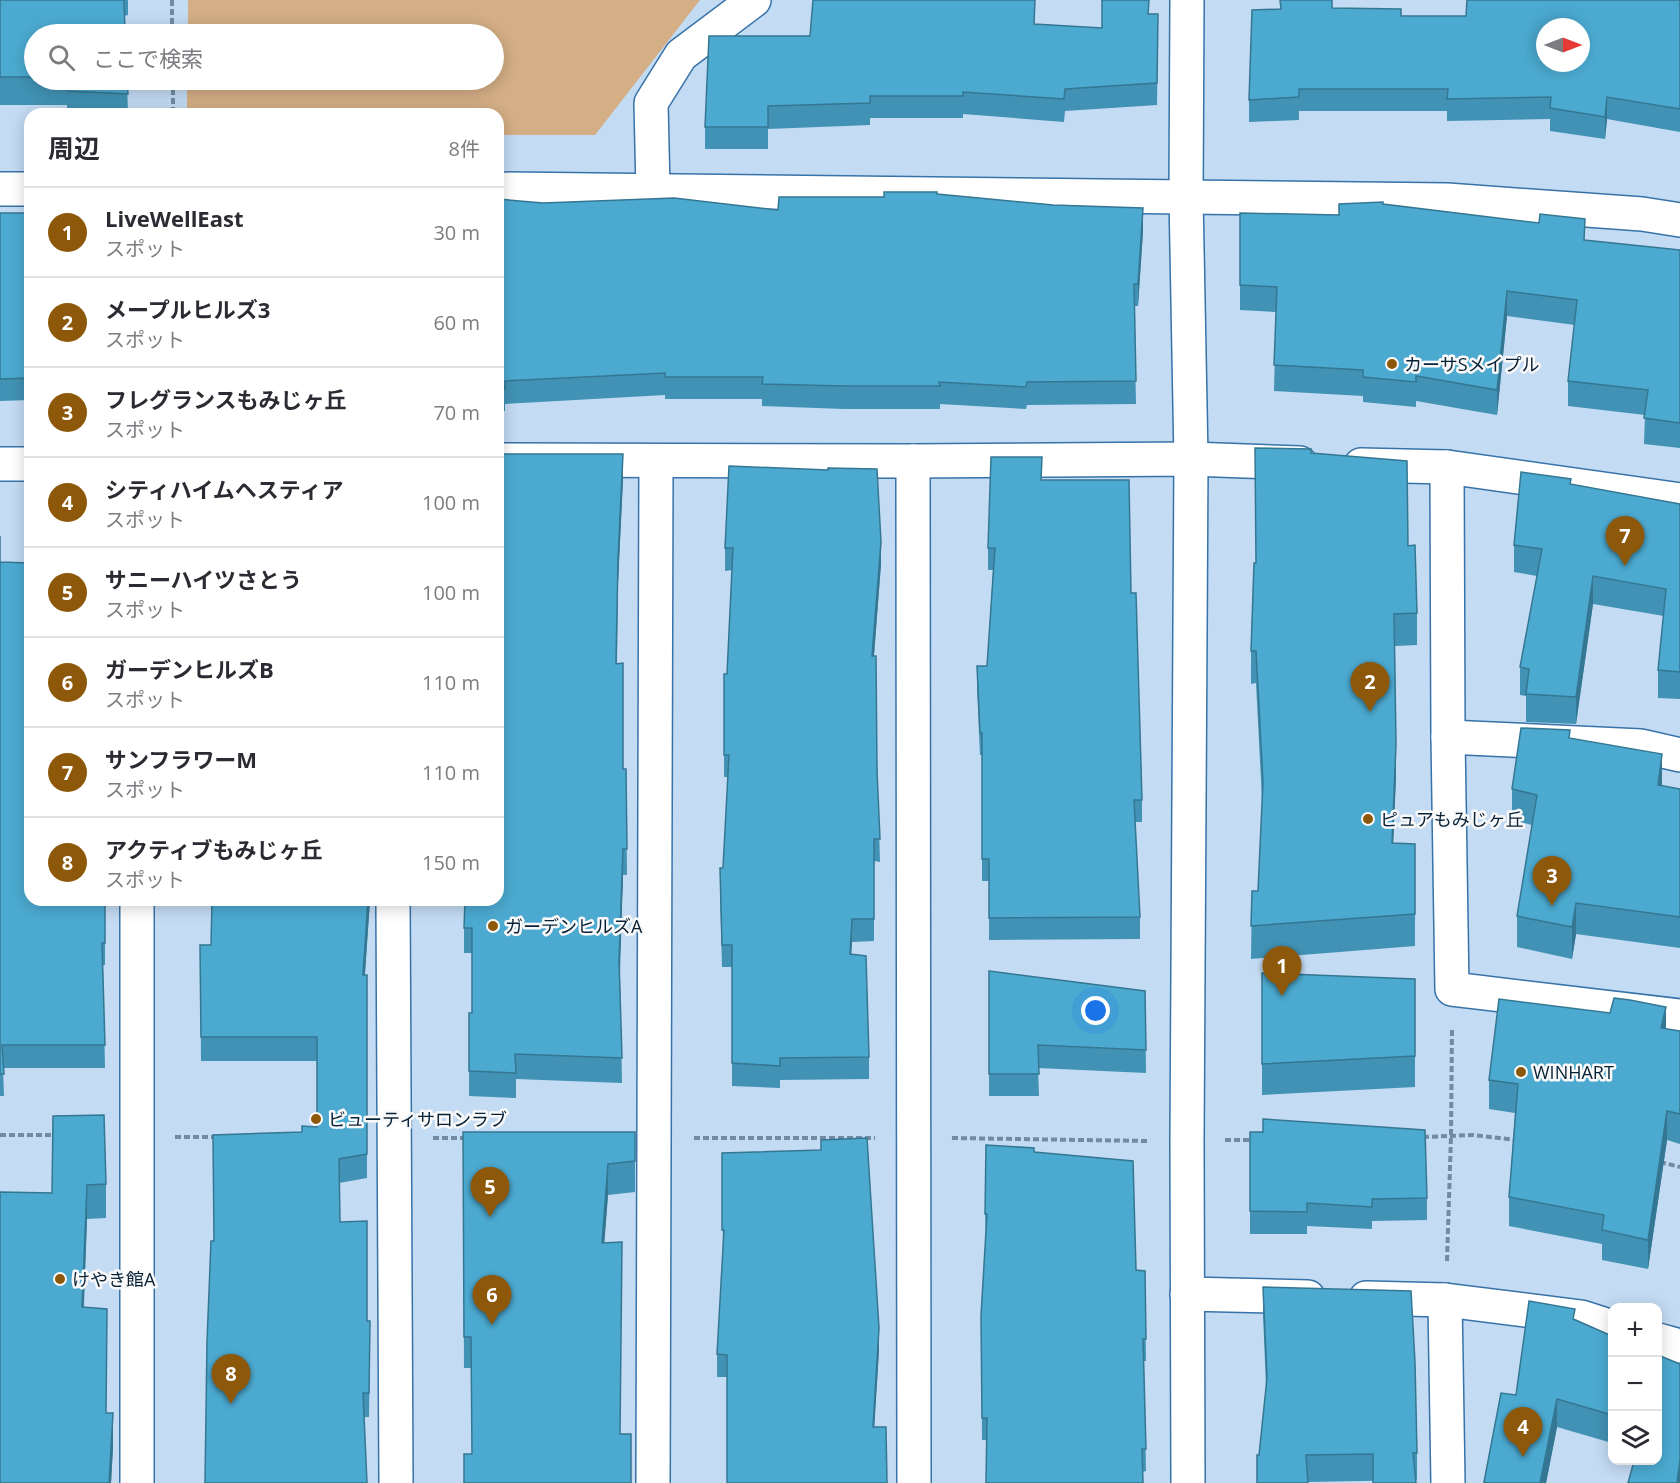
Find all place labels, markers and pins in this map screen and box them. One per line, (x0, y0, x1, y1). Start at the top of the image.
place label: カーサSメイプル (1404, 352, 1540, 376)
marker: カーサSメイプル (1385, 357, 1399, 371)
pin: 7 (1606, 516, 1644, 566)
pin: 2 (1350, 662, 1390, 712)
place label: ピュアもみじヶ丘 (1380, 807, 1524, 831)
marker: ピュアもみじヶ丘 (1361, 812, 1375, 826)
pin: 3 (1532, 856, 1572, 906)
place label: ガーデンヒルズA (505, 914, 643, 938)
marker: ガーデンヒルズA (486, 919, 500, 933)
pin: 1 (1262, 946, 1302, 996)
place label: WINHART (1533, 1060, 1614, 1084)
marker: WINHART (1514, 1065, 1528, 1079)
place label: ビューティサロンラブ (328, 1107, 507, 1131)
marker: ビューティサロンラブ (309, 1112, 323, 1126)
pin: 5 (470, 1168, 510, 1217)
place label: けやき館A (72, 1267, 156, 1291)
marker: けやき館A (53, 1272, 67, 1286)
pin: 6 (472, 1276, 512, 1325)
pin: 8 (212, 1354, 250, 1404)
pin: 4 (1504, 1408, 1543, 1457)

